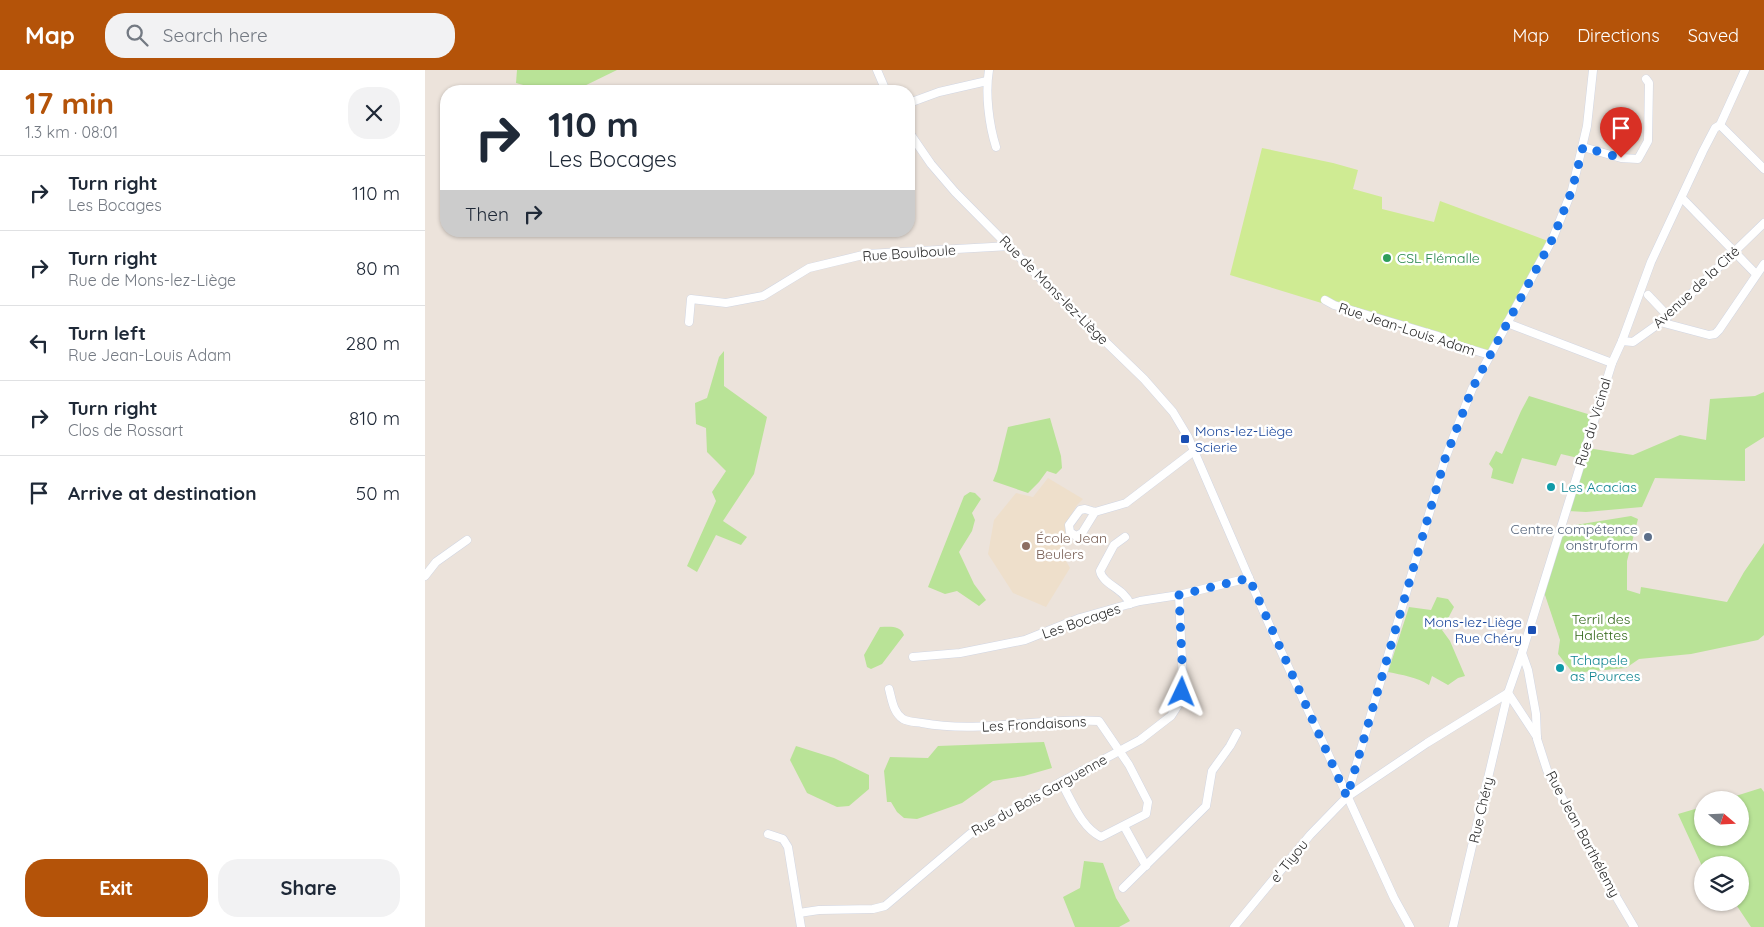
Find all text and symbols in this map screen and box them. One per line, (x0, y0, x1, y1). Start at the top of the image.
search box (105, 13, 455, 58)
text: Map (25, 20, 75, 50)
icon: search (123, 21, 151, 49)
text: Search here (163, 23, 268, 47)
text: Map (1512, 24, 1549, 47)
text: Directions (1577, 24, 1660, 47)
text: Saved (1688, 24, 1739, 47)
text: 17 min (25, 84, 114, 122)
button: close (348, 87, 400, 139)
text: 110 m (548, 102, 639, 146)
icon: right (465, 105, 530, 170)
pin (1600, 107, 1642, 158)
icon: arrive (1607, 114, 1635, 142)
text: 1.3 km · 08:01 (25, 122, 118, 142)
text: Les Bocages (548, 145, 677, 173)
text: Turn right (68, 171, 157, 195)
icon: right (25, 179, 53, 207)
text: 110 m (352, 181, 400, 205)
text: Les Bocages (68, 195, 162, 215)
icon: right (519, 200, 547, 228)
text: Then (465, 202, 509, 226)
street label: Rue de Mons-lez-Liège (996, 232, 1112, 348)
street label: Rue Boulboule (862, 241, 956, 265)
street label: Avenue de la Cité (1649, 242, 1743, 332)
text: Turn right (68, 246, 157, 270)
place label: CSL Flémalle (1397, 249, 1480, 267)
marker: CSL Flémalle (1381, 252, 1393, 264)
icon: right (25, 254, 53, 282)
text: 80 m (356, 256, 400, 280)
text: Rue de Mons-lez-Liège (68, 270, 236, 290)
street label: Rue Jean-Louis Adam (1336, 298, 1478, 360)
text: Turn left (68, 321, 146, 345)
icon: left (25, 329, 53, 357)
text: 280 m (345, 331, 400, 355)
text: Rue Jean-Louis Adam (68, 345, 231, 365)
street label: Rue du Vicinal (1571, 375, 1615, 469)
text: Turn right (68, 396, 157, 420)
icon: right (25, 404, 53, 432)
text: 810 m (349, 406, 400, 430)
text: Clos de Rossart (68, 420, 183, 440)
place label: Mons-lez-Liège Scierie (1195, 422, 1293, 456)
marker: Mons-lez-Liège Scierie (1179, 433, 1191, 445)
place label: Les Acacias (1561, 478, 1637, 496)
icon: arrive (25, 479, 53, 507)
text: Arrive at destination (68, 481, 257, 505)
text: 50 m (356, 481, 400, 505)
marker: Les Acacias (1545, 481, 1557, 493)
place label: Centre compétence onstruform (1511, 520, 1638, 554)
place label: École Jean Beulers (1036, 529, 1107, 563)
marker: Centre compétence onstruform (1642, 531, 1654, 543)
marker: École Jean Beulers (1020, 540, 1032, 552)
street label: Les Bocages (1039, 599, 1123, 643)
park label: Terril des Halettes (1572, 610, 1630, 644)
place label: Mons-lez-Liège Rue Chéry (1424, 613, 1522, 647)
marker: Mons-lez-Liège Rue Chéry (1526, 624, 1538, 636)
place label: Tchapele as Pources (1570, 651, 1640, 685)
marker: Tchapele as Pources (1554, 662, 1566, 674)
position arrow (1155, 665, 1207, 717)
street label: Les Frondaisons (981, 712, 1087, 736)
street label: Rue du Bois Garguenne (968, 750, 1110, 840)
street label: Rue Jean Barthélemy (1542, 768, 1624, 900)
street label: Rue Chéry (1465, 775, 1497, 845)
north arrow (1694, 791, 1749, 846)
map controls (1694, 791, 1749, 911)
street label: e' Tiyou (1266, 836, 1312, 886)
button: layers (1694, 856, 1749, 911)
button: Exit (25, 859, 208, 917)
button: Share (218, 859, 400, 917)

